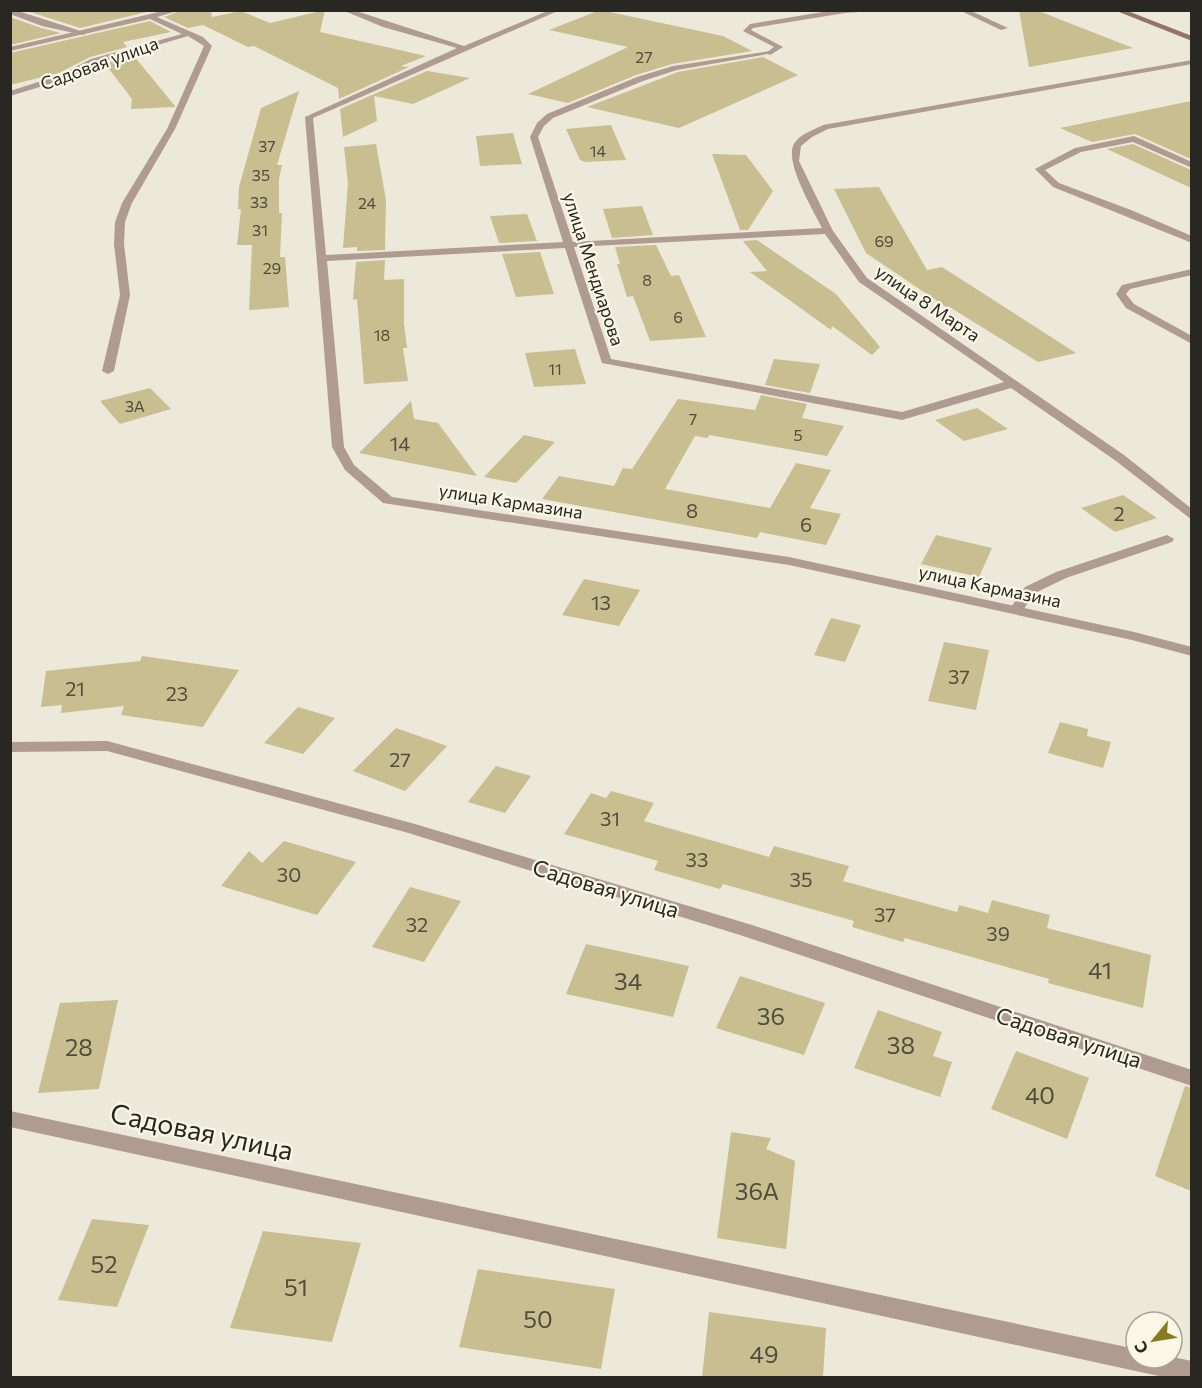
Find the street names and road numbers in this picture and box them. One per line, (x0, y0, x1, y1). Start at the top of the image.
street label: Садовая улица (37, 31, 161, 95)
street label: улица Мендиарова (559, 190, 629, 348)
street label: улица 8 Марта (871, 260, 985, 346)
street label: улица Кармазина (437, 479, 585, 523)
street label: улица Кармазина (917, 560, 1063, 612)
street label: Садовая улица (530, 853, 682, 923)
street label: Садовая улица (993, 1001, 1145, 1073)
street label: Садовая улица (108, 1096, 296, 1166)

